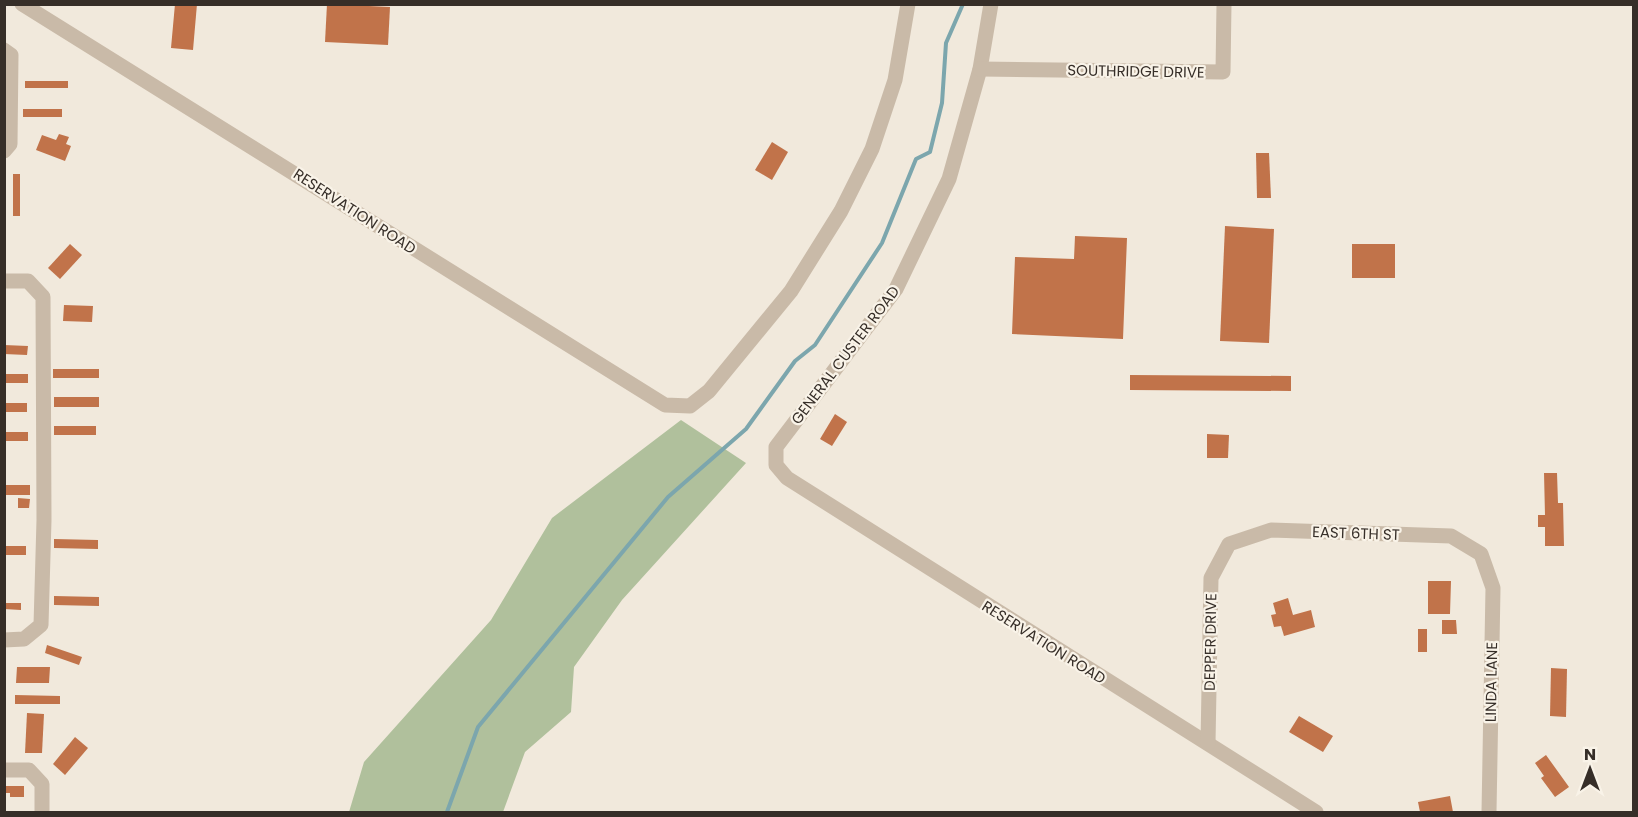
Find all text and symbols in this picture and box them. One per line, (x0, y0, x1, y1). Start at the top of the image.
street label: SOUTHRIDGE DRIVE (1067, 59, 1205, 83)
street label: RESERVATION ROAD (290, 163, 420, 259)
street label: GENERAL CUSTER ROAD (786, 281, 904, 429)
street label: EAST 6TH ST (1312, 521, 1400, 545)
street label: DEPPER DRIVE (1199, 593, 1221, 691)
street label: RESERVATION ROAD (978, 595, 1110, 689)
street label: LINDA LANE (1480, 642, 1502, 722)
north arrow (1560, 739, 1620, 799)
text: N (1584, 743, 1596, 766)

